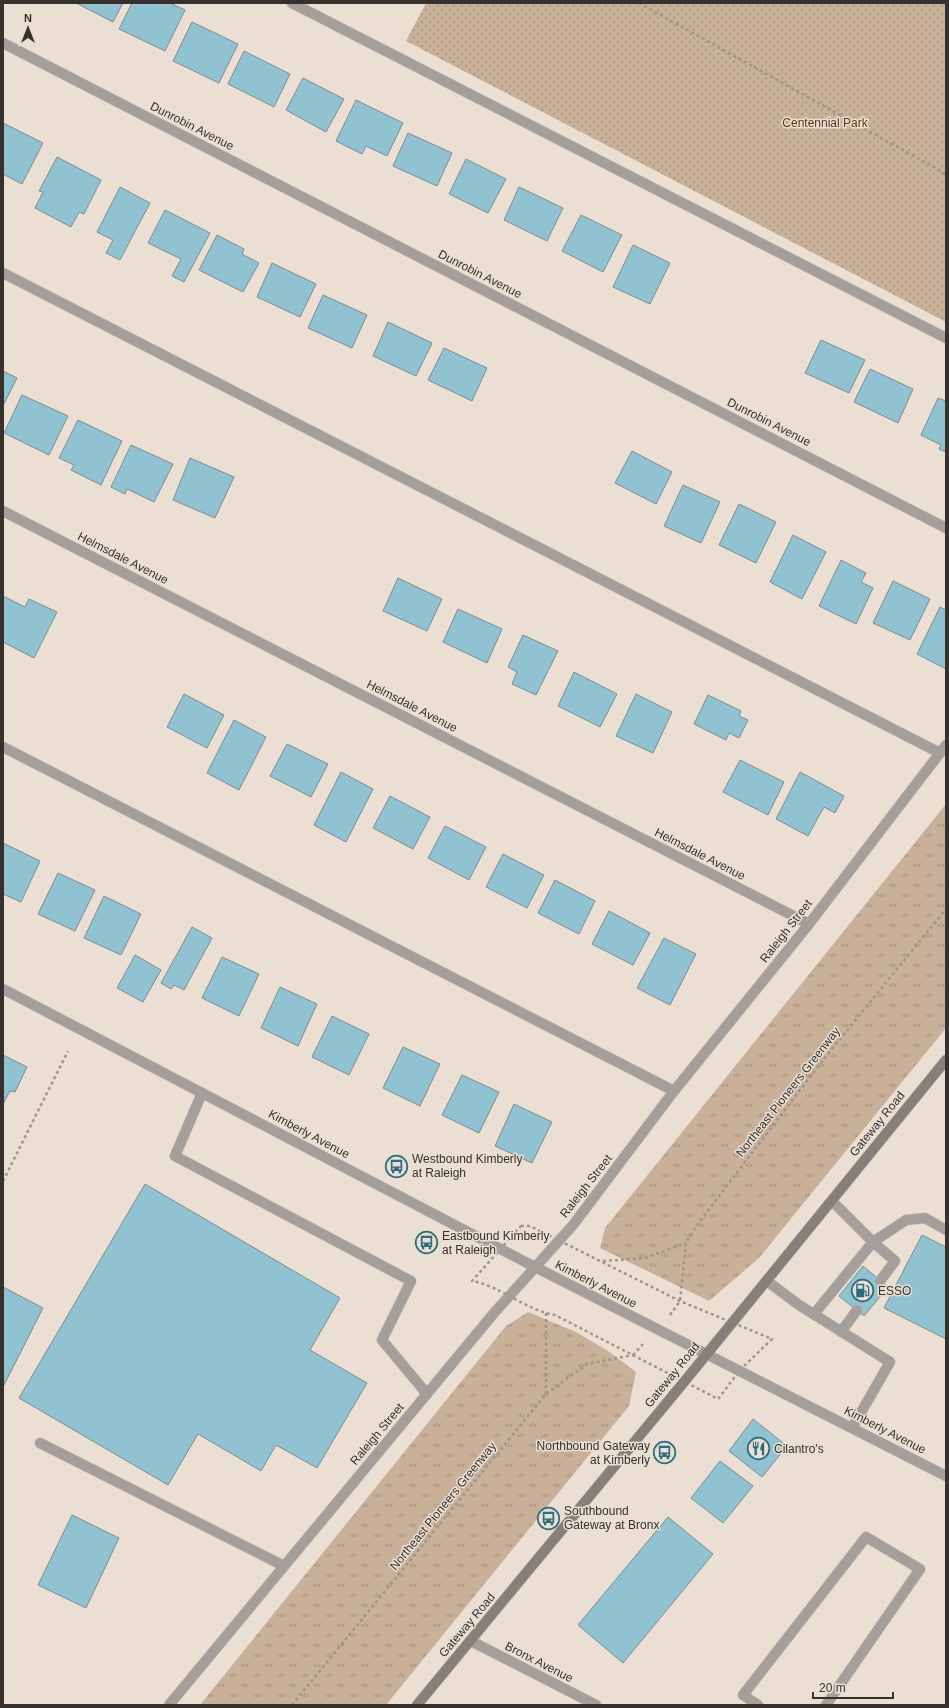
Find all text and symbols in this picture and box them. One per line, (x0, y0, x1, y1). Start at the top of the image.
north arrow (8, 8, 48, 48)
text: N (24, 12, 32, 24)
street label: Dunrobin Avenue (148, 99, 236, 153)
park label: Centennial Park (782, 116, 869, 130)
street label: Dunrobin Avenue (436, 247, 524, 301)
street label: Dunrobin Avenue (725, 395, 813, 449)
street label: Helmsdale Avenue (75, 529, 171, 587)
street label: Helmsdale Avenue (364, 677, 460, 735)
street label: Helmsdale Avenue (652, 825, 748, 883)
street label: Raleigh Street (757, 896, 815, 965)
street label: Northeast Pioneers Greenway (733, 1024, 843, 1160)
street label: Gateway Road (847, 1089, 907, 1159)
street label: Kimberly Avenue (266, 1107, 352, 1161)
street label: Raleigh Street (557, 1151, 615, 1220)
place label: Westbound Kimberly at Raleigh (412, 1152, 523, 1180)
bus stop icon: Westbound Kimberly at Raleigh (383, 1153, 409, 1179)
place label: Eastbound Kimberly at Raleigh (442, 1229, 549, 1257)
bus stop icon: Eastbound Kimberly at Raleigh (414, 1230, 440, 1256)
street label: Kimberly Avenue (553, 1257, 639, 1311)
fuel station icon: ESSO (850, 1278, 876, 1304)
place label: ESSO (878, 1284, 911, 1298)
street label: Gateway Road (642, 1340, 702, 1410)
street label: Raleigh Street (347, 1400, 407, 1468)
street label: Kimberly Avenue (842, 1403, 928, 1457)
restaurant icon: Cilantro's (745, 1436, 771, 1462)
street label: Northeast Pioneers Greenway (387, 1439, 499, 1573)
place label: Northbound Gateway at Kimberly (537, 1439, 650, 1467)
bus stop icon: Northbound Gateway at Kimberly (652, 1440, 678, 1466)
place label: Cilantro's (774, 1442, 824, 1456)
place label: Southbound Gateway at Bronx (564, 1504, 659, 1532)
bus stop icon: Southbound Gateway at Bronx (535, 1505, 561, 1531)
street label: Gateway Road (436, 1590, 498, 1660)
street label: Bronx Avenue (503, 1639, 576, 1685)
scale bar (813, 1674, 893, 1700)
text: 20 m (819, 1681, 846, 1695)

